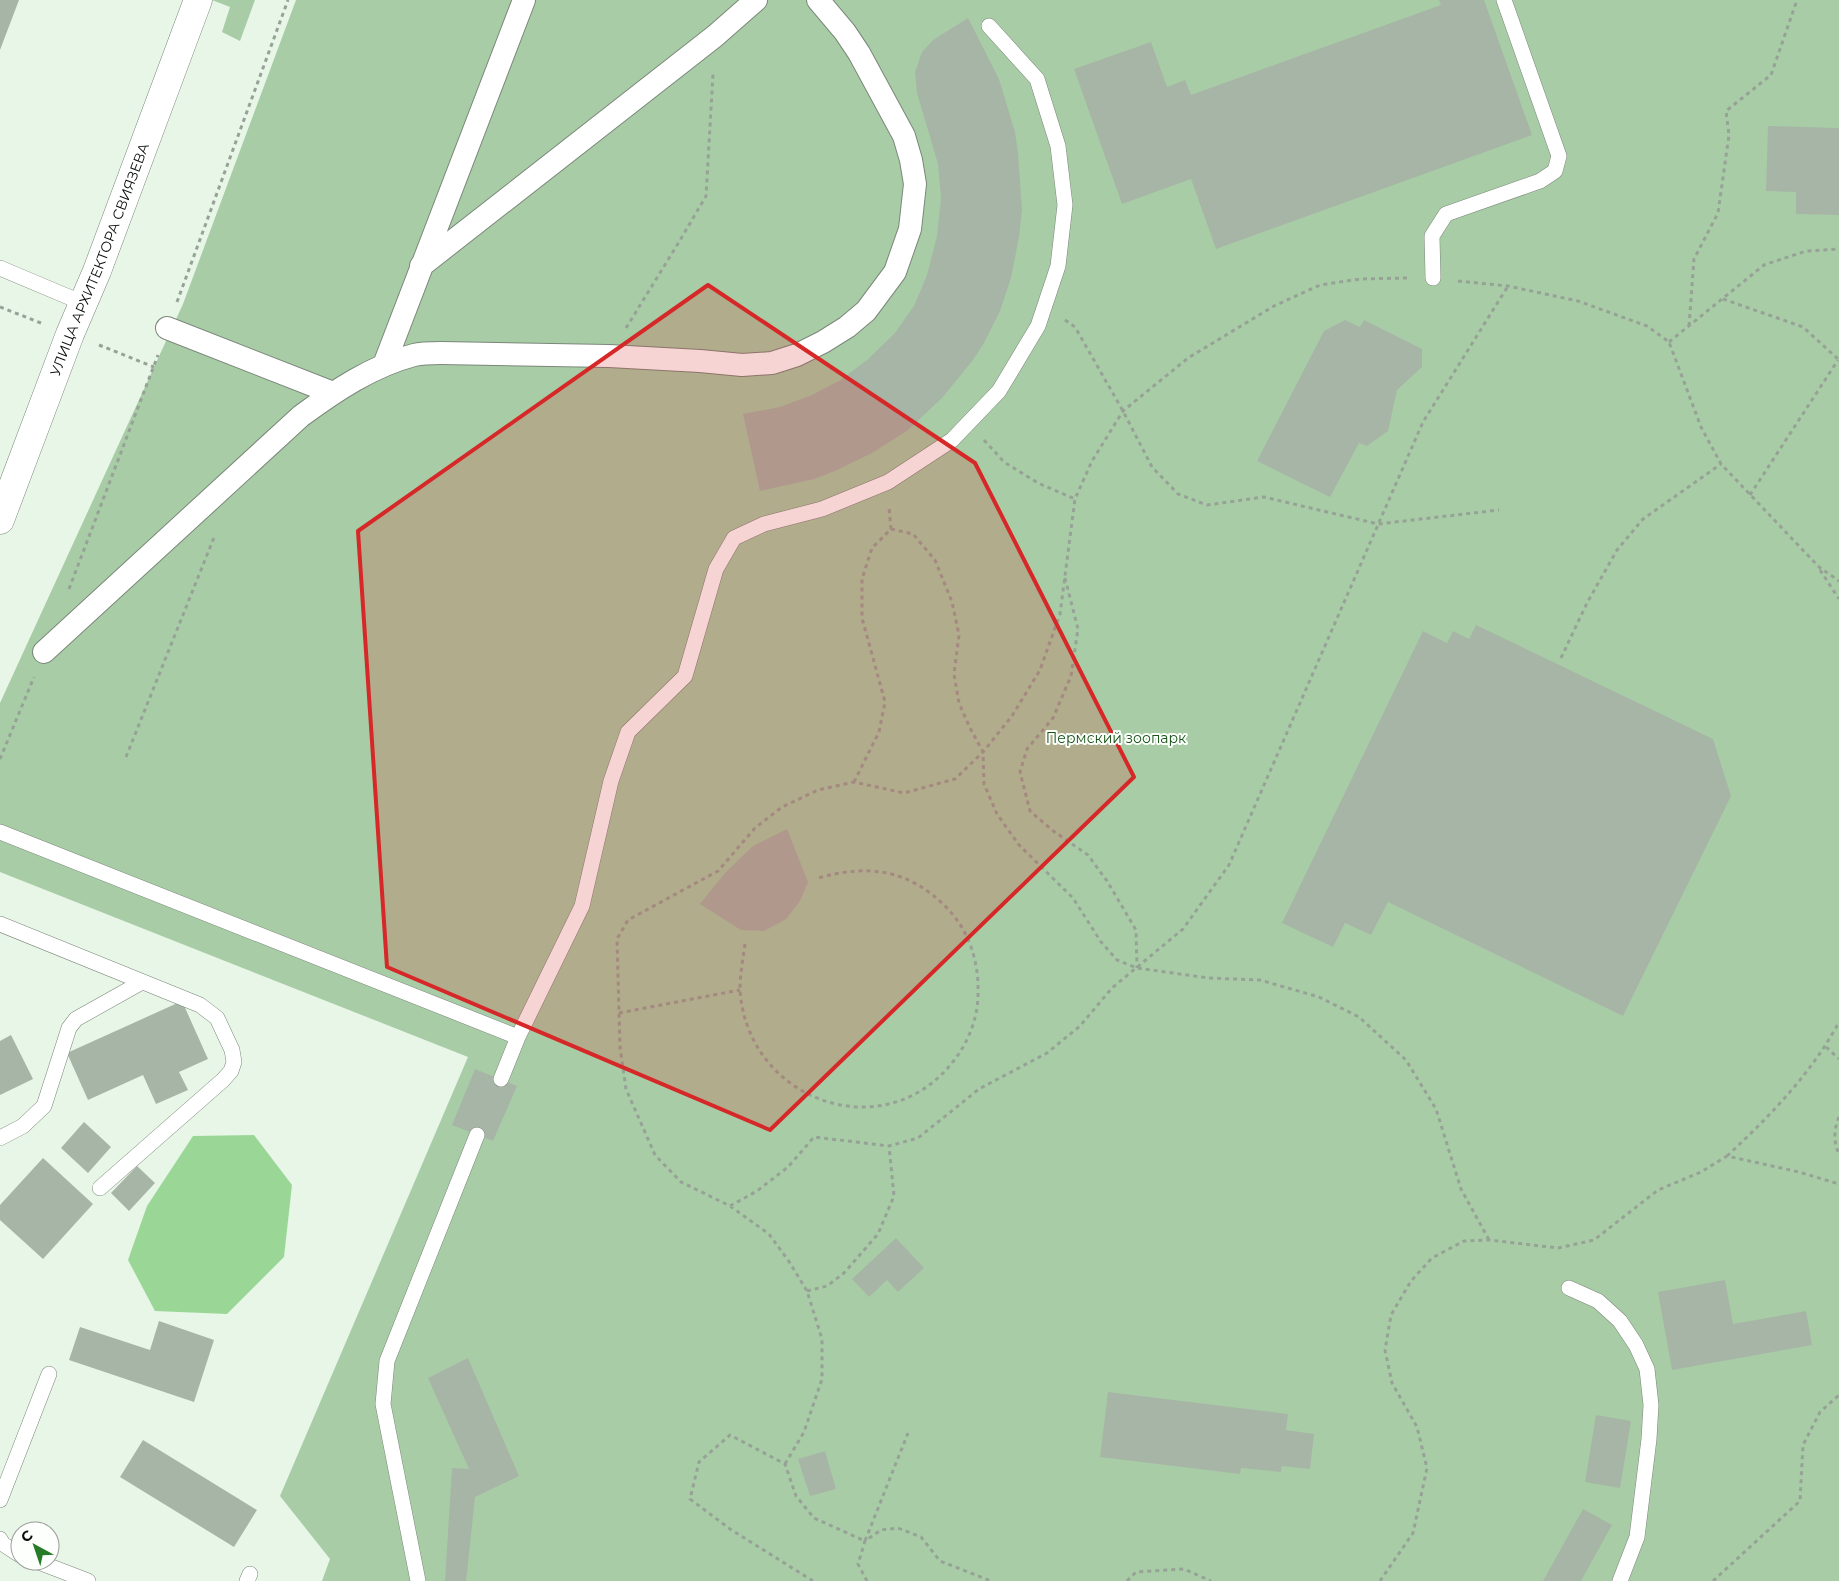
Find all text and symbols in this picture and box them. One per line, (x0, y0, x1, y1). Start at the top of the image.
street label: УЛИЦА АРХИТЕКТОРА СВИЯЗЕВА (46, 140, 153, 379)
park label: Пермский зоопарк (1046, 729, 1186, 747)
north arrow (10, 1521, 60, 1571)
text: С (17, 1526, 36, 1546)

